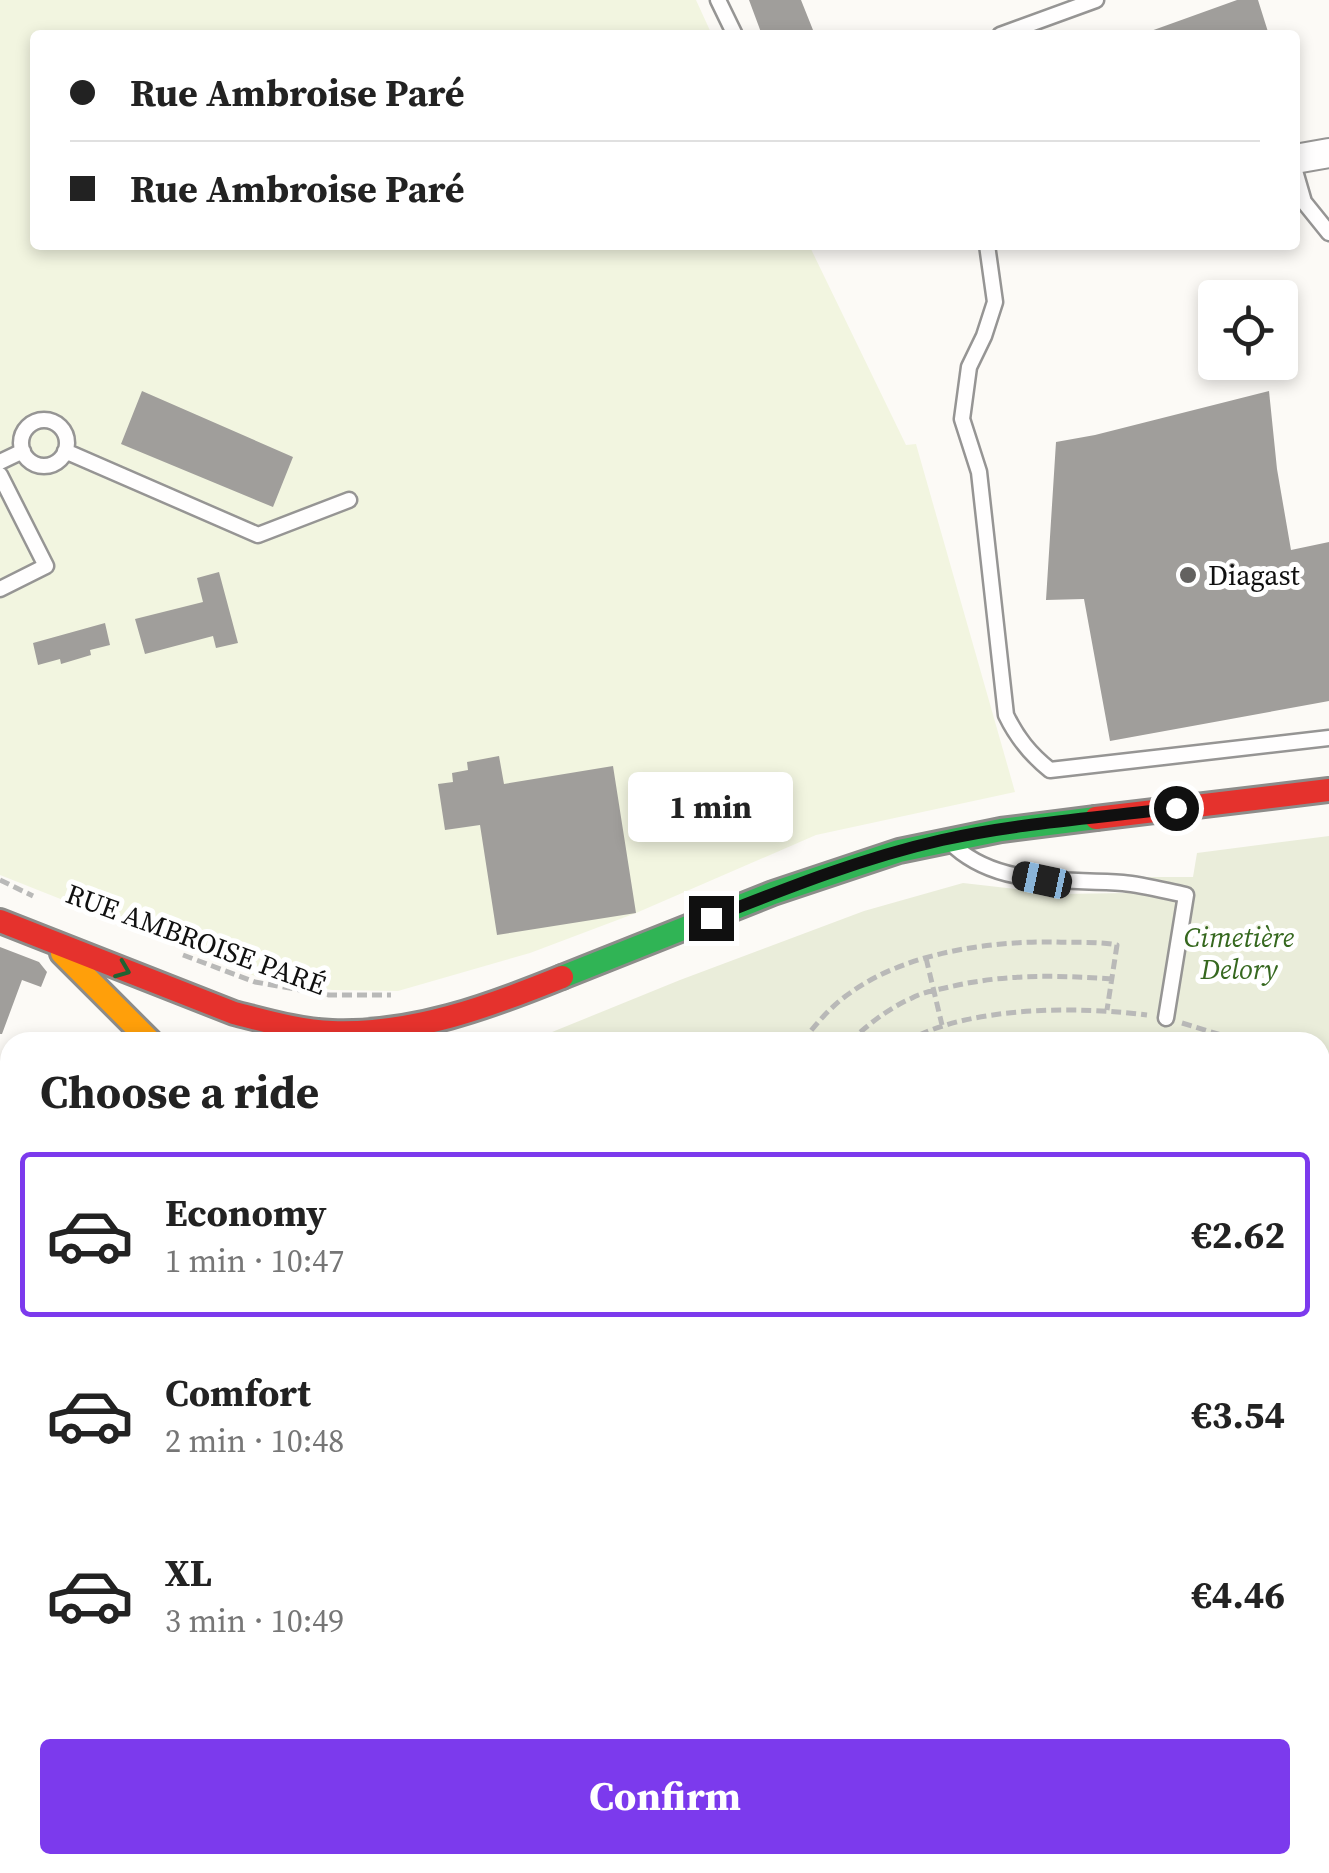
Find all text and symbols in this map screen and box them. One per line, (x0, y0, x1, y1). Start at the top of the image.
text: Rue Ambroise Paré (130, 67, 465, 119)
text: Rue Ambroise Paré (130, 163, 465, 215)
map controls (1198, 280, 1298, 380)
button: locate (1198, 280, 1298, 380)
place label: Diagast (1208, 556, 1301, 594)
marker: Diagast (1177, 564, 1199, 586)
callout: 1 min (628, 773, 794, 843)
text: 1 min (669, 785, 752, 829)
route start (1154, 786, 1199, 831)
car (1010, 859, 1074, 901)
street label: RUE AMBROISE PARÉ (61, 874, 331, 1004)
route end (689, 896, 734, 941)
park label: Cimetière Delory (1184, 918, 1295, 988)
one-way arrow (113, 958, 131, 978)
text: Choose a ride (40, 1061, 319, 1123)
text: Economy (165, 1187, 327, 1239)
icon: car (45, 1190, 135, 1280)
text: €2.62 (1191, 1209, 1285, 1261)
text: 1 min · 10:47 (165, 1239, 344, 1283)
text: Comfort (165, 1367, 311, 1419)
icon: car (45, 1370, 135, 1460)
text: €3.54 (1191, 1389, 1285, 1441)
text: 2 min · 10:48 (165, 1419, 344, 1463)
text: XL (165, 1547, 212, 1599)
icon: car (45, 1550, 135, 1640)
text: €4.46 (1191, 1569, 1285, 1621)
text: 3 min · 10:49 (165, 1599, 344, 1643)
button: Confirm (40, 1739, 1290, 1854)

